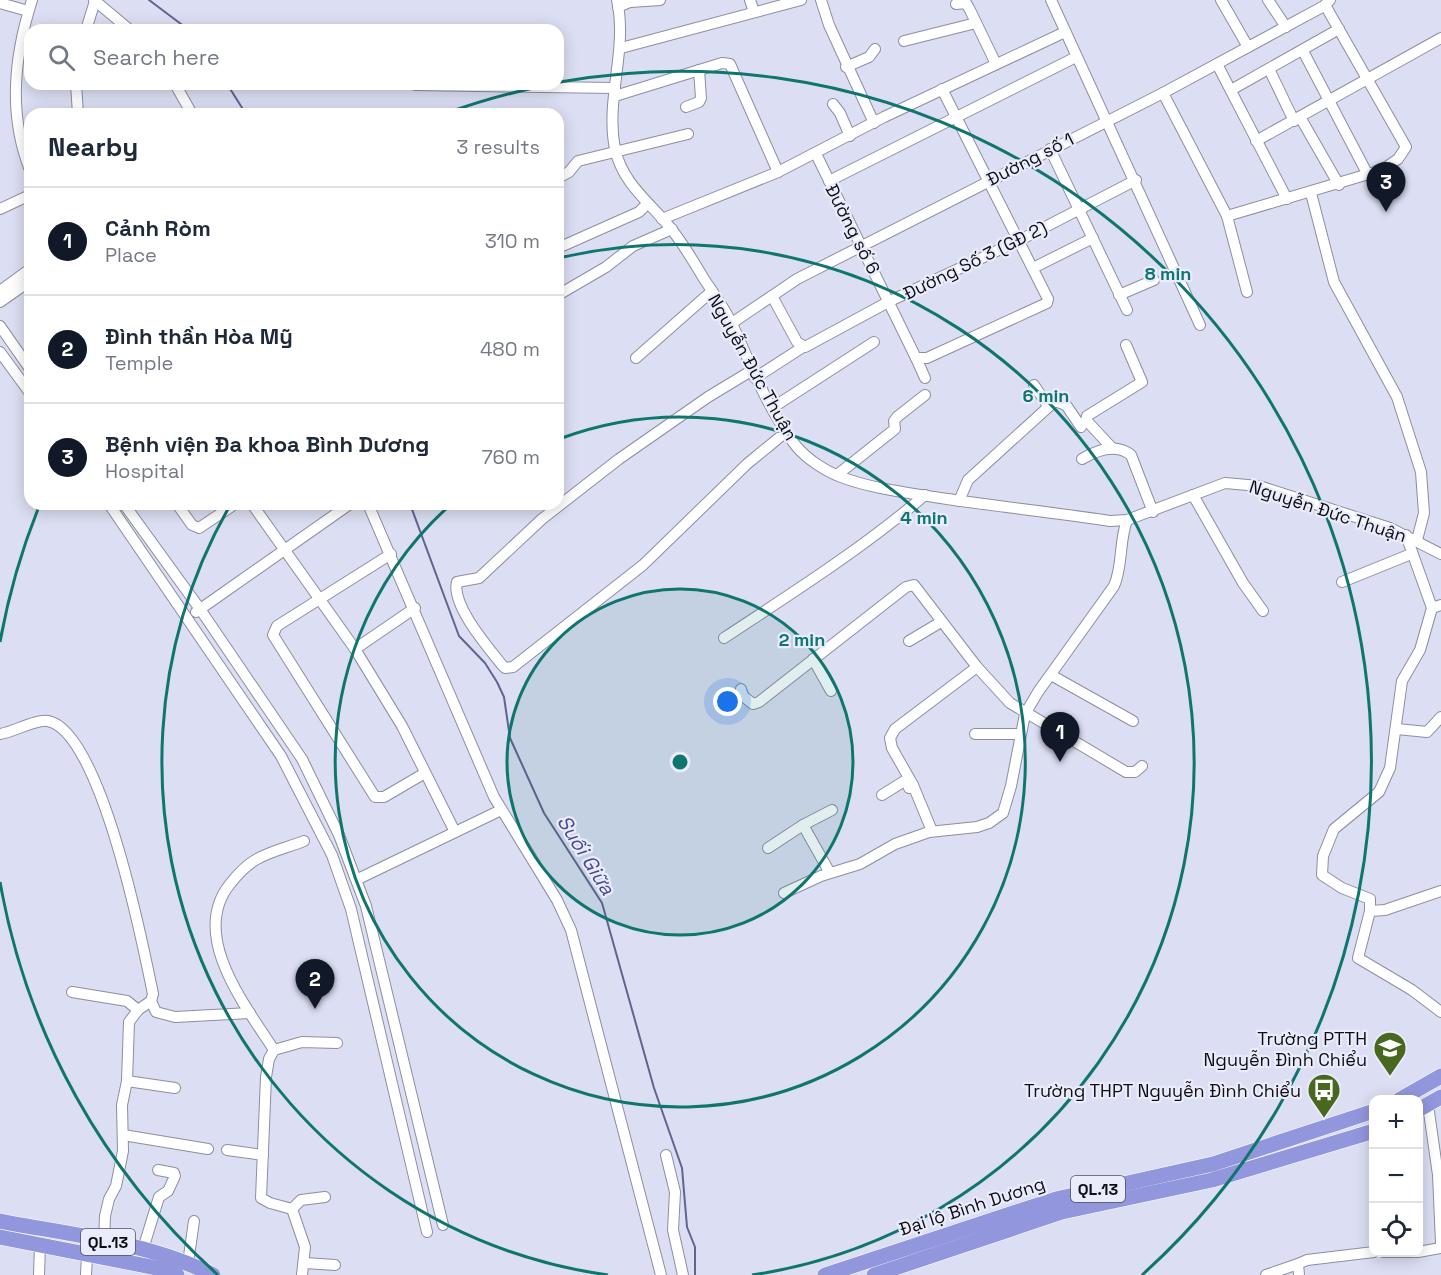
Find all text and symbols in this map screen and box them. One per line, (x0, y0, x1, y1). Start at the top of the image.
search box (24, 24, 564, 90)
icon: search (45, 41, 78, 74)
text: Search here (93, 43, 220, 71)
street label: Đường số 1 (983, 127, 1077, 191)
text: Nearby (48, 130, 138, 164)
text: 3 results (456, 134, 540, 160)
pin: 3 (1366, 162, 1406, 212)
street label: Đường số 6 (820, 180, 886, 278)
text: Cảnh Ròm (105, 214, 211, 242)
street label: Đường Số 3 (GĐ 2) (899, 215, 1051, 305)
text: 1 (63, 228, 72, 254)
text: 310 m (485, 228, 540, 254)
text: Place (105, 242, 157, 268)
text: 8 min (1145, 262, 1191, 285)
street label: Nguyễn Đức Thuận (703, 290, 803, 444)
text: Đình thần Hòa Mỹ (105, 322, 293, 350)
text: 2 (62, 336, 73, 362)
text: 480 m (480, 336, 540, 362)
text: Temple (105, 350, 173, 376)
text: 6 min (1023, 384, 1069, 407)
text: Bệnh viện Đa khoa Bình Dương (105, 430, 429, 458)
text: 3 (61, 444, 74, 470)
text: 760 m (481, 444, 540, 470)
text: Hospital (105, 458, 184, 484)
street label: Nguyễn Đức Thuận (1246, 475, 1410, 547)
text: 4 min (900, 506, 948, 529)
text: 2 min (779, 628, 825, 651)
your location (713, 687, 742, 716)
pin: 1 (1040, 712, 1080, 762)
centre of rings (670, 752, 690, 772)
water label: Suối Giữa (551, 810, 621, 900)
pin: 2 (296, 960, 334, 1009)
place label: Trường PTTH Nguyễn Đình Chiểu (1203, 1027, 1367, 1071)
school or university icon: Trường PTTH Nguyễn Đình Chiểu (1372, 1030, 1408, 1077)
bus stop icon: Trường THPT Nguyễn Đình Chiểu (1306, 1072, 1342, 1119)
place label: Trường THPT Nguyễn Đình Chiểu (1024, 1079, 1301, 1102)
map controls (1369, 1095, 1423, 1257)
button: + (1369, 1095, 1423, 1149)
button: − (1369, 1149, 1423, 1203)
street label: Đại lộ Bình Dương (896, 1172, 1048, 1240)
road number: QL.13 (1071, 1176, 1125, 1202)
button: locate (1369, 1203, 1423, 1257)
road number: QL.13 (81, 1229, 135, 1255)

